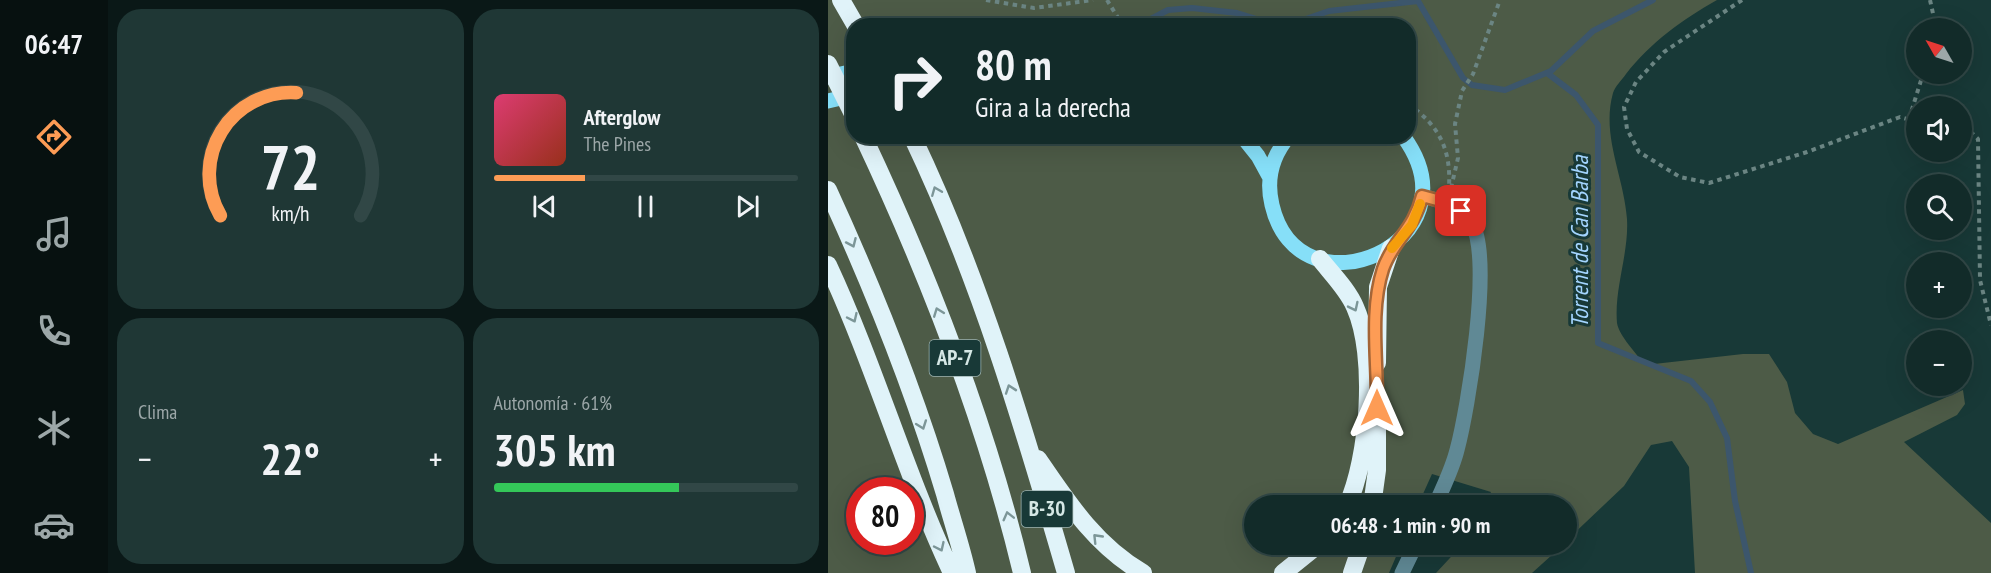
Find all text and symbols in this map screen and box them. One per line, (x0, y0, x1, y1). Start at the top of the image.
north arrow (1906, 18, 1972, 84)
map controls (1906, 18, 1972, 396)
text: 06:47 (25, 27, 83, 61)
text: 80 m (975, 37, 1052, 92)
icon: right (876, 42, 954, 120)
text: Gira a la derecha (975, 90, 1131, 124)
button: sound (1906, 96, 1972, 162)
text: Afterglow (584, 103, 660, 131)
icon: directions (33, 116, 75, 158)
text: 72 (260, 126, 320, 207)
text: The Pines (584, 131, 651, 157)
water label: Torrent de Can Barba (1564, 154, 1595, 328)
button: search (1906, 174, 1972, 240)
pin (1435, 185, 1486, 236)
one-way arrow (931, 187, 943, 198)
icon: previous (528, 190, 561, 223)
icon: pause (629, 190, 662, 223)
icon: next (731, 190, 764, 223)
icon: arrive (1444, 194, 1477, 227)
text: km/h (271, 199, 309, 227)
icon: music (33, 213, 75, 255)
one-way arrow (845, 237, 857, 248)
button: + (1906, 252, 1972, 318)
one-way arrow (1347, 300, 1358, 311)
one-way arrow (933, 307, 945, 318)
icon: phone (33, 310, 75, 352)
one-way arrow (845, 312, 857, 323)
button: − (1906, 330, 1972, 396)
road number: AP-7 (930, 340, 980, 376)
position arrow (1345, 376, 1409, 440)
one-way arrow (1005, 384, 1017, 395)
text: Autonomía · 61% (494, 390, 612, 416)
text: Clima (138, 399, 177, 425)
icon: climate (33, 407, 75, 449)
one-way arrow (915, 419, 928, 430)
text: 305 km (494, 420, 616, 478)
text: 22° (261, 429, 320, 487)
text: − (138, 437, 152, 480)
text: + (429, 437, 443, 480)
speed limit sign: 80 (846, 477, 924, 555)
road number: B-30 (1022, 491, 1072, 527)
icon: car (33, 504, 75, 546)
one-way arrow (1003, 511, 1016, 521)
text: 06:48 · 1 min · 90 m (1331, 511, 1490, 539)
one-way arrow (1094, 534, 1105, 545)
one-way arrow (932, 540, 944, 551)

